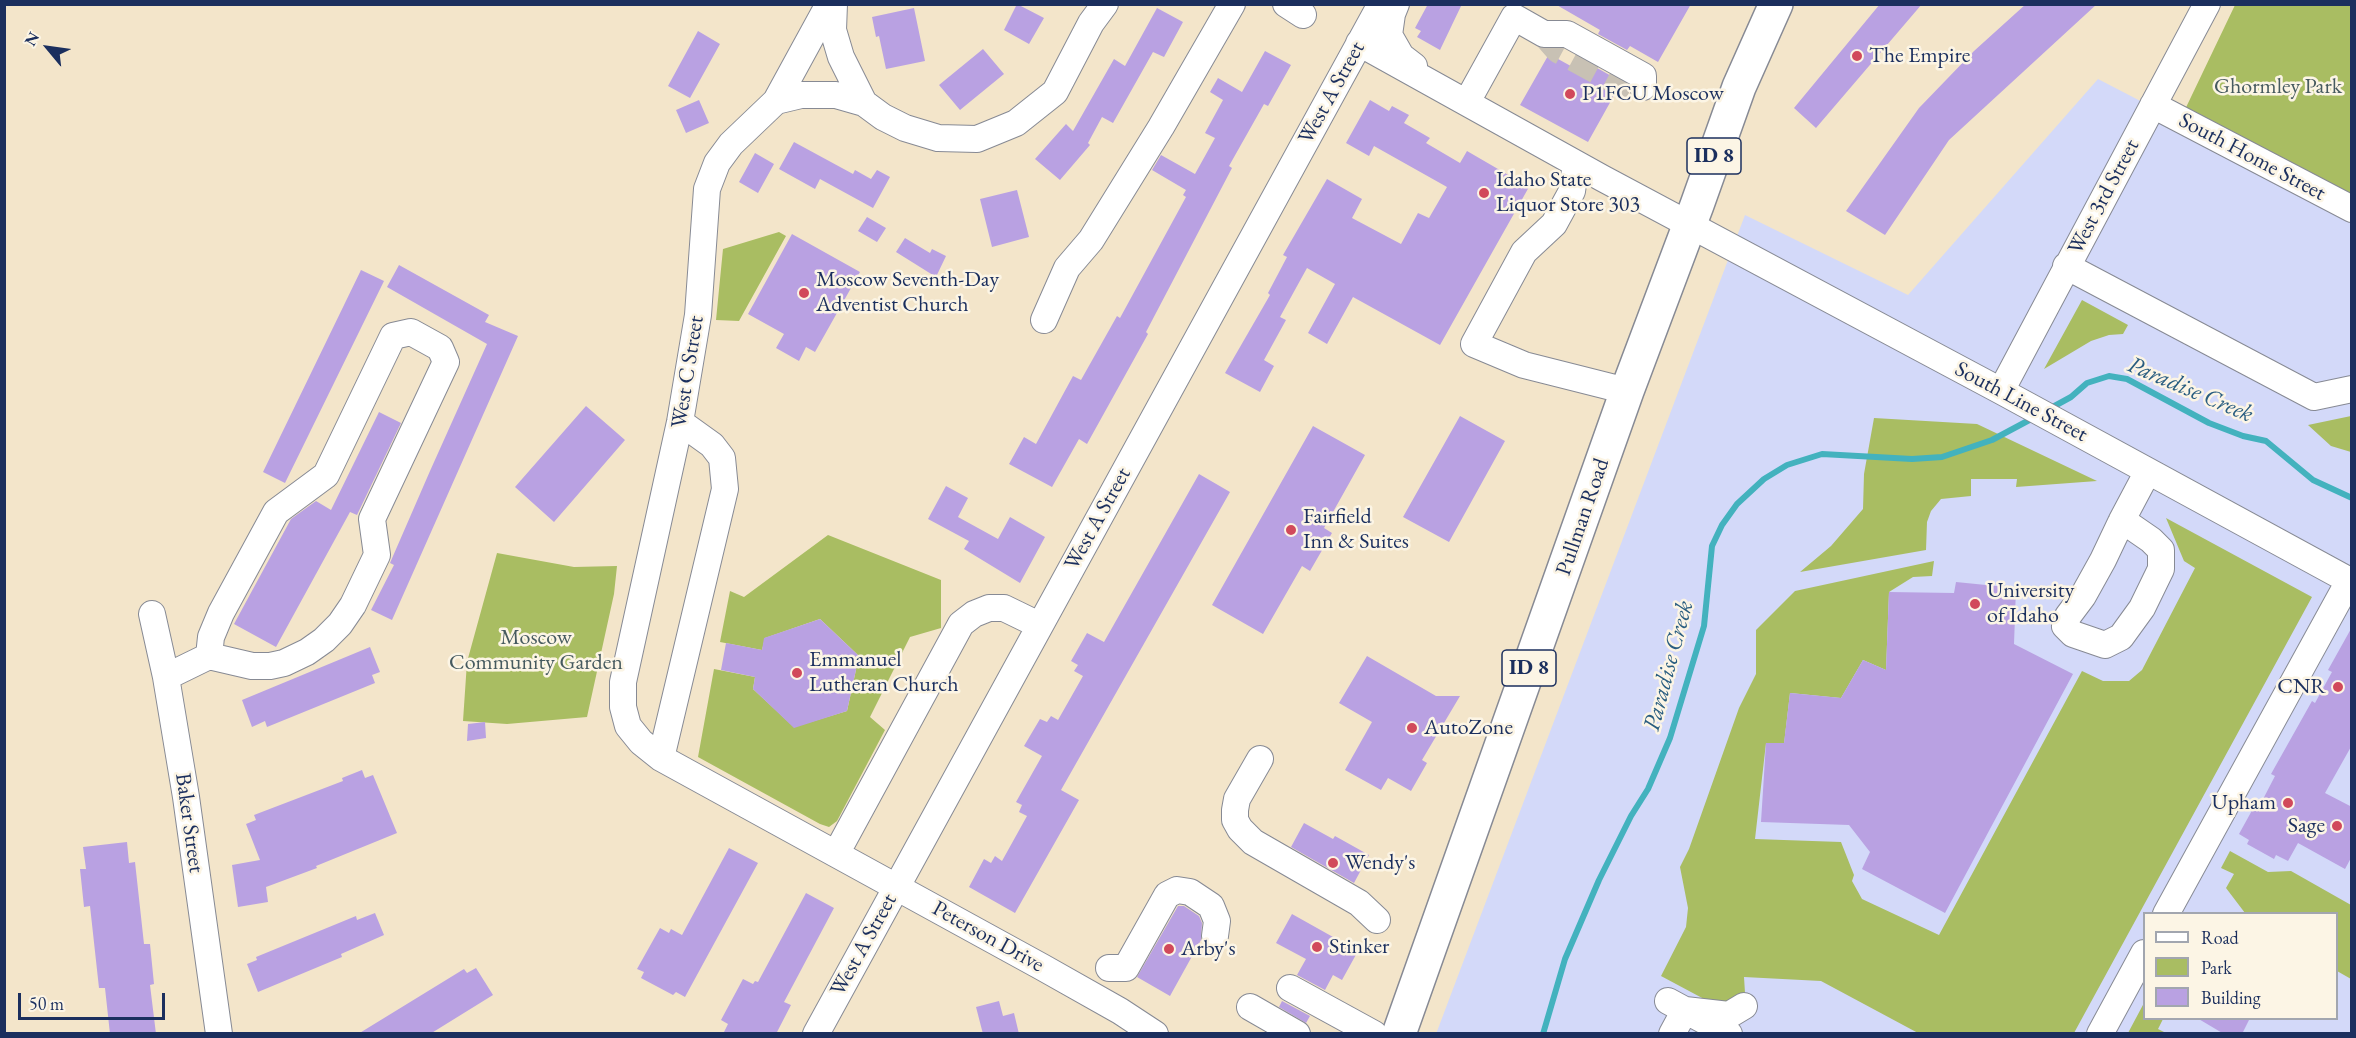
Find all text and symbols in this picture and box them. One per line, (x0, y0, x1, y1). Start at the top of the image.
north arrow (18, 18, 78, 78)
text: N (19, 28, 44, 50)
street label: West A Street (1293, 37, 1371, 149)
place label: The Empire (1869, 43, 1970, 69)
marker: The Empire (1850, 49, 1864, 63)
park label: Ghormley Park (2214, 74, 2342, 100)
place label: P1FCU Moscow (1582, 81, 1724, 107)
marker: P1FCU Moscow (1563, 87, 1577, 101)
street label: South Home Street (2174, 107, 2330, 207)
street label: West 3rd Street (2063, 135, 2145, 259)
road number: ID 8 (1687, 138, 1741, 174)
place label: Idaho State Liquor Store 303 (1496, 167, 1640, 218)
marker: Idaho State Liquor Store 303 (1477, 186, 1491, 200)
place label: Moscow Seventh-Day Adventist Church (816, 267, 999, 318)
marker: Moscow Seventh-Day Adventist Church (797, 286, 811, 300)
street label: West C Street (666, 314, 710, 430)
water label: Paradise Creek (2123, 351, 2257, 429)
street label: South Line Street (1950, 356, 2092, 448)
street label: Pullman Road (1551, 455, 1615, 579)
street label: West A Street (1059, 463, 1137, 575)
place label: Fairfield Inn & Suites (1303, 504, 1409, 556)
marker: Fairfield Inn & Suites (1284, 523, 1298, 537)
place label: University of Idaho (1987, 578, 2074, 630)
marker: University of Idaho (1968, 597, 1982, 611)
water label: Paradise Creek (1638, 598, 1700, 734)
park label: Moscow Community Garden (449, 625, 623, 676)
place label: Emmanuel Lutheran Church (809, 647, 959, 698)
road number: ID 8 (1502, 650, 1556, 686)
marker: Emmanuel Lutheran Church (790, 666, 804, 680)
place label: CNR (2277, 674, 2326, 700)
marker: CNR (2331, 680, 2345, 694)
place label: AutoZone (1424, 715, 1513, 741)
marker: AutoZone (1405, 721, 1419, 735)
street label: Baker Street (169, 771, 209, 875)
place label: Upham (2211, 790, 2276, 816)
marker: Upham (2281, 796, 2295, 810)
place label: Sage (2288, 813, 2325, 839)
marker: Sage (2330, 819, 2344, 833)
place label: Wendy's (1345, 850, 1415, 876)
marker: Wendy's (1326, 856, 1340, 870)
street label: West A Street (825, 889, 903, 1001)
street label: Peterson Drive (928, 896, 1048, 978)
legend (2143, 912, 2338, 1020)
text: Road (2201, 926, 2239, 949)
place label: Stinker (1329, 934, 1389, 960)
place label: Arby's (1181, 936, 1235, 962)
marker: Stinker (1310, 940, 1324, 954)
marker: Arby's (1162, 942, 1176, 956)
text: Park (2201, 956, 2232, 979)
scale bar (21, 981, 168, 1019)
text: Building (2201, 986, 2261, 1009)
text: 50 m (29, 992, 64, 1015)

